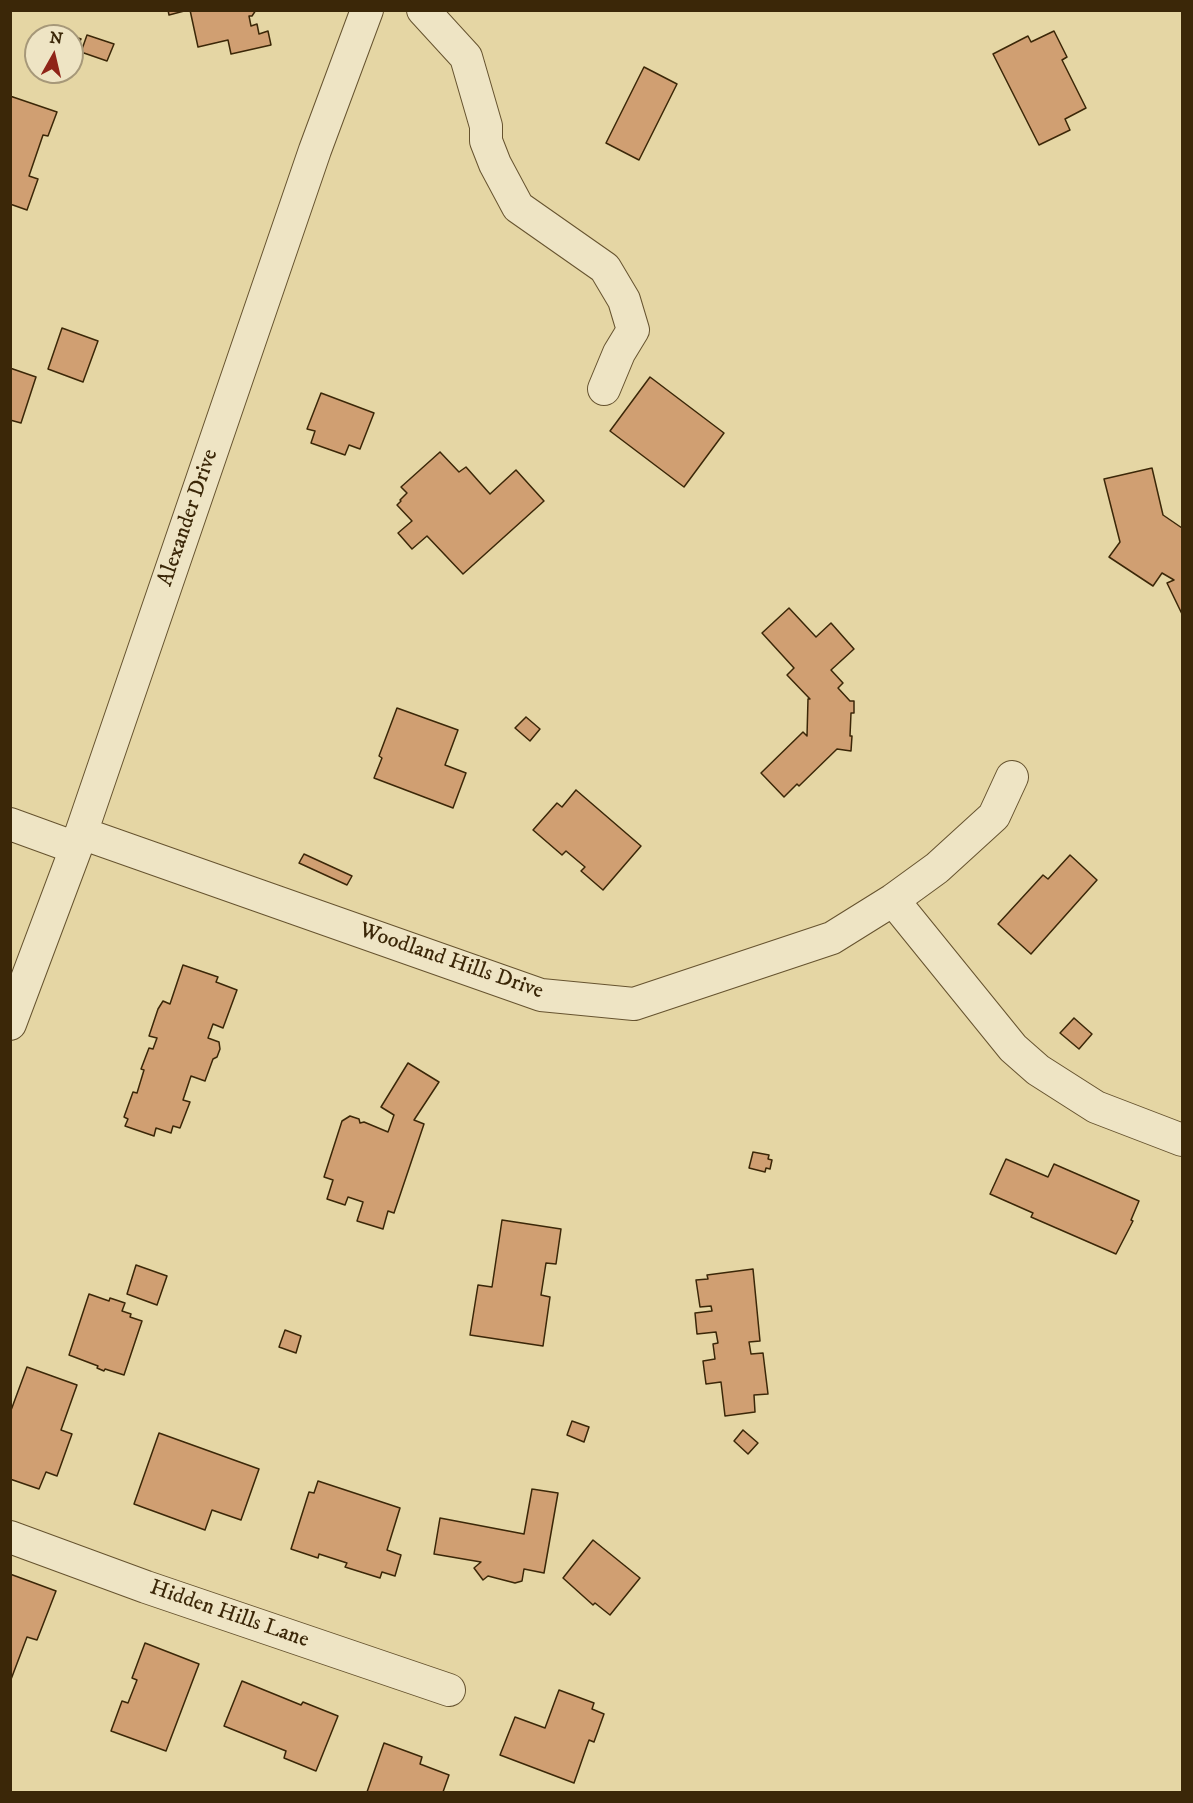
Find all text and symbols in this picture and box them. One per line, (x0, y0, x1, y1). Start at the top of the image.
north arrow (24, 24, 84, 84)
text: N (48, 27, 64, 49)
street label: Alexander Drive (153, 446, 225, 590)
street label: Woodland Hills Drive (355, 918, 547, 1006)
street label: Hidden Hills Lane (146, 1575, 312, 1655)

